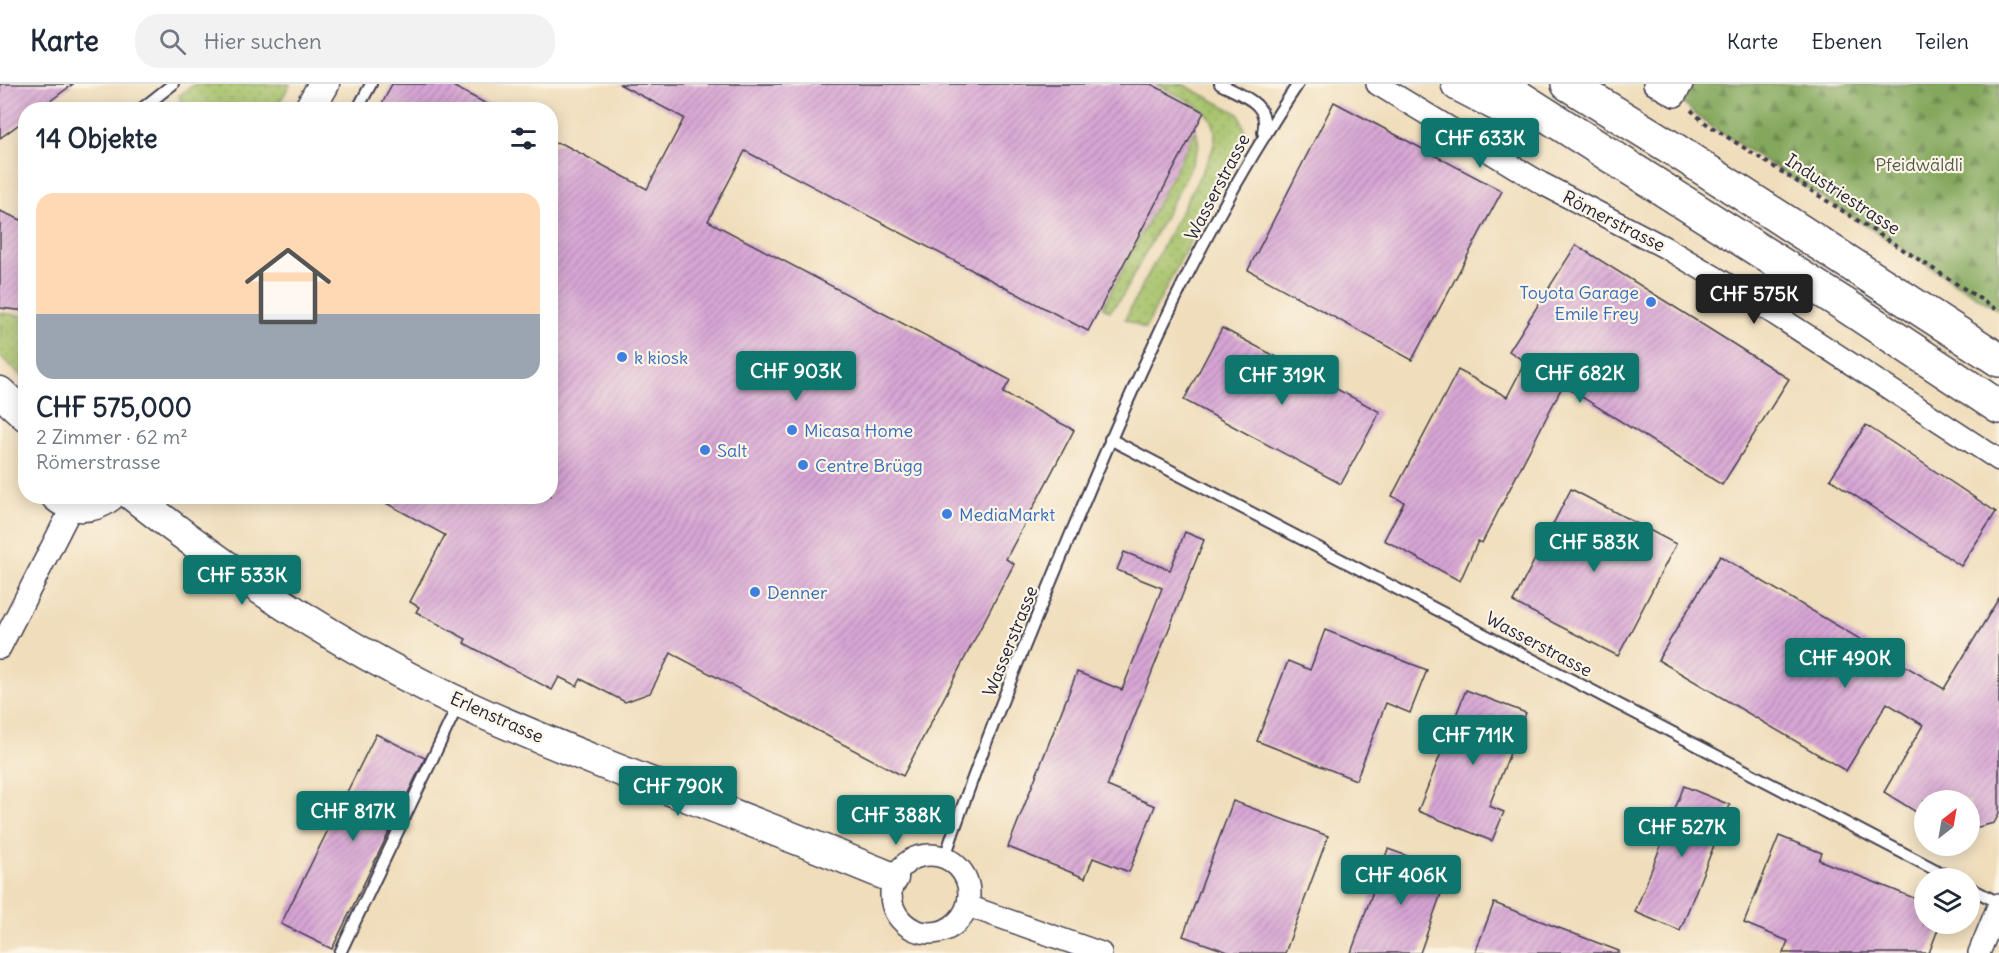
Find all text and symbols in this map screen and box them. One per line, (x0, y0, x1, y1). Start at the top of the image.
search box (135, 14, 555, 68)
text: Karte (30, 23, 99, 59)
icon: search (156, 25, 189, 58)
text: Hier suchen (204, 27, 322, 55)
text: Karte (1727, 28, 1778, 55)
text: Ebenen (1811, 28, 1882, 55)
text: Teilen (1915, 28, 1969, 55)
pin: CHF 633K (1418, 118, 1542, 169)
text: 14 Objekte (36, 122, 158, 155)
icon: filters (507, 122, 540, 155)
text: CHF 633K (1435, 125, 1525, 150)
street label: Wasserstrasse (1179, 130, 1255, 244)
street label: Industriestrasse (1781, 148, 1905, 240)
park label: Pfeidwäldli (1875, 153, 1963, 176)
street label: Römerstrasse (1559, 185, 1669, 257)
icon: home (234, 232, 342, 340)
pin: CHF 575K (1692, 274, 1816, 325)
place label: Toyota Garage Emile Frey (1519, 281, 1639, 325)
text: CHF 575K (1710, 281, 1798, 306)
marker: Toyota Garage Emile Frey (1644, 295, 1658, 309)
place label: k kiosk (634, 346, 688, 369)
marker: k kiosk (615, 350, 629, 364)
pin: CHF 903K (734, 351, 858, 402)
pin: CHF 682K (1518, 353, 1642, 404)
pin: CHF 319K (1220, 355, 1344, 406)
text: CHF 903K (750, 358, 842, 383)
text: CHF 682K (1535, 360, 1625, 385)
text: CHF 319K (1239, 362, 1325, 387)
text: CHF 575,000 (36, 391, 192, 424)
place label: Micasa Home (804, 419, 913, 442)
marker: Micasa Home (785, 423, 799, 437)
text: 2 Zimmer · 62 m² (36, 424, 188, 449)
place label: Salt (717, 439, 747, 462)
marker: Salt (698, 443, 712, 457)
text: Römerstrasse (36, 449, 160, 474)
place label: Centre Brügg (815, 454, 923, 477)
marker: Centre Brügg (796, 458, 810, 472)
place label: MediaMarkt (959, 503, 1055, 526)
marker: MediaMarkt (940, 507, 954, 521)
pin: CHF 583K (1532, 522, 1656, 573)
text: CHF 583K (1549, 529, 1639, 554)
pin: CHF 533K (180, 555, 304, 606)
text: CHF 533K (197, 562, 287, 587)
place label: Denner (767, 581, 828, 604)
street label: Wasserstrasse (977, 582, 1043, 700)
marker: Denner (748, 585, 762, 599)
street label: Wasserstrasse (1482, 606, 1596, 682)
pin: CHF 490K (1783, 638, 1907, 689)
text: CHF 490K (1799, 645, 1891, 670)
street label: Erlenstrasse (447, 686, 547, 748)
pin: CHF 711K (1411, 715, 1535, 766)
text: CHF 711K (1432, 722, 1514, 747)
pin: CHF 790K (616, 766, 740, 817)
text: CHF 790K (633, 773, 723, 798)
north arrow (1914, 790, 1980, 856)
map controls (1914, 790, 1980, 934)
pin: CHF 817K (291, 791, 415, 842)
pin: CHF 388K (834, 795, 958, 846)
text: CHF 817K (310, 798, 396, 823)
text: CHF 388K (851, 802, 941, 827)
pin: CHF 527K (1620, 807, 1744, 858)
text: CHF 527K (1638, 814, 1726, 839)
pin: CHF 406K (1339, 855, 1463, 906)
text: CHF 406K (1355, 862, 1447, 887)
button: layers (1914, 868, 1980, 934)

